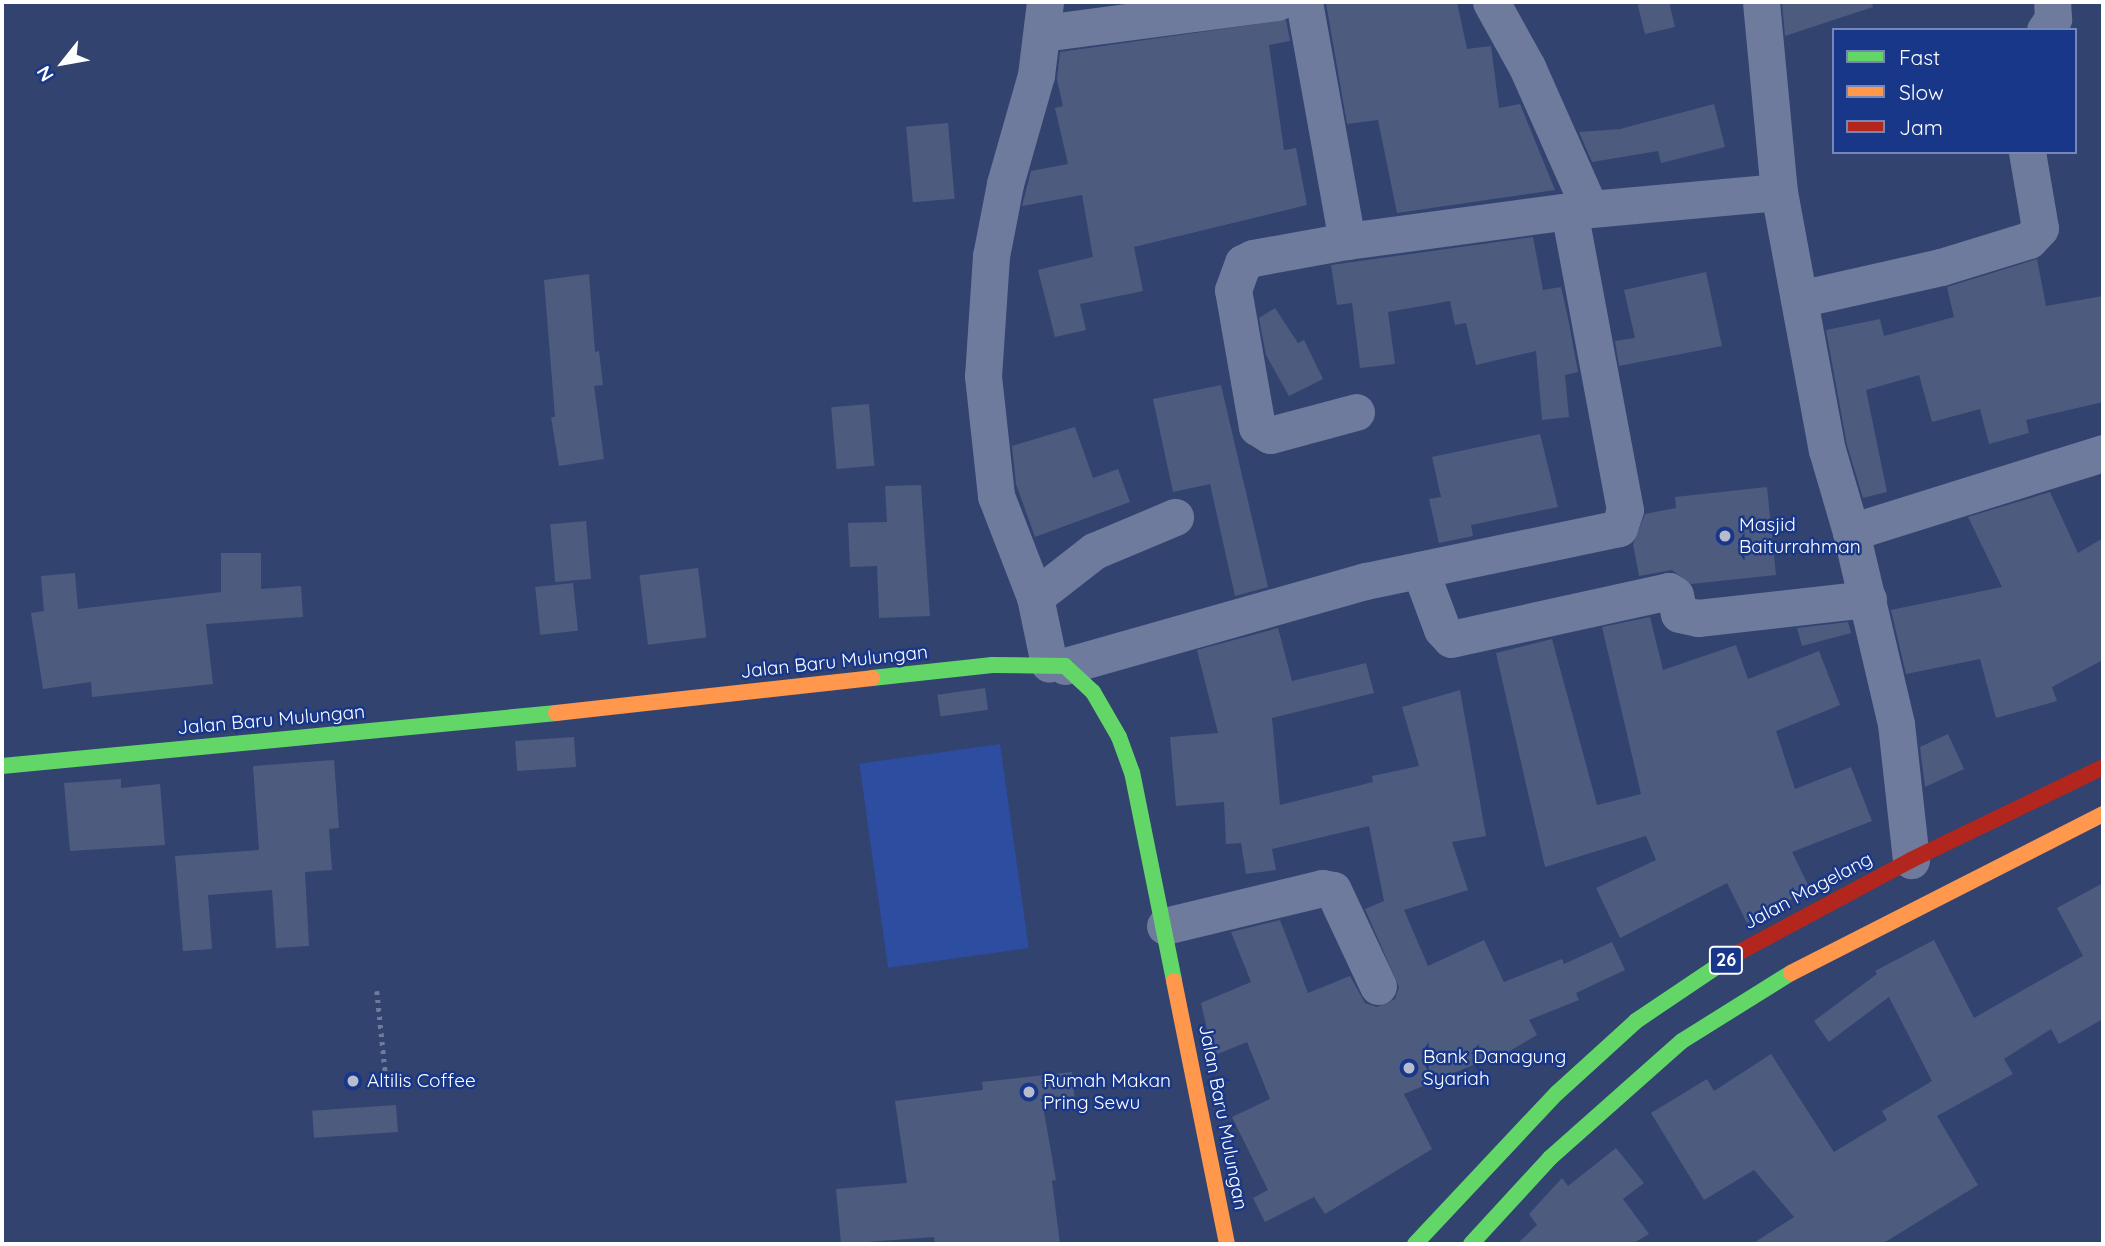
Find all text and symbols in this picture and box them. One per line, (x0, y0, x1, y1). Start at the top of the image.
north arrow (28, 28, 98, 98)
legend (1832, 28, 2077, 154)
text: Fast (1899, 44, 1940, 70)
text: N (31, 62, 59, 86)
text: Slow (1899, 79, 1944, 105)
text: Jam (1899, 114, 1943, 140)
place label: Masjid Baiturrahman (1739, 514, 1861, 558)
marker: Masjid Baiturrahman (1717, 528, 1733, 544)
street label: Jalan Baru Mulungan (739, 641, 929, 683)
street label: Jalan Baru Mulungan (176, 700, 366, 740)
street label: Jalan Magelang (1740, 847, 1876, 935)
road number: 26 (1708, 945, 1744, 974)
street label: Jalan Baru Mulungan (1194, 1022, 1252, 1212)
place label: Bank Danagung Syariah (1423, 1046, 1566, 1090)
marker: Bank Danagung Syariah (1401, 1060, 1417, 1076)
place label: Altilis Coffee (367, 1070, 476, 1092)
place label: Rumah Makan Pring Sewu (1043, 1070, 1171, 1114)
marker: Altilis Coffee (345, 1073, 361, 1089)
marker: Rumah Makan Pring Sewu (1021, 1084, 1037, 1100)

